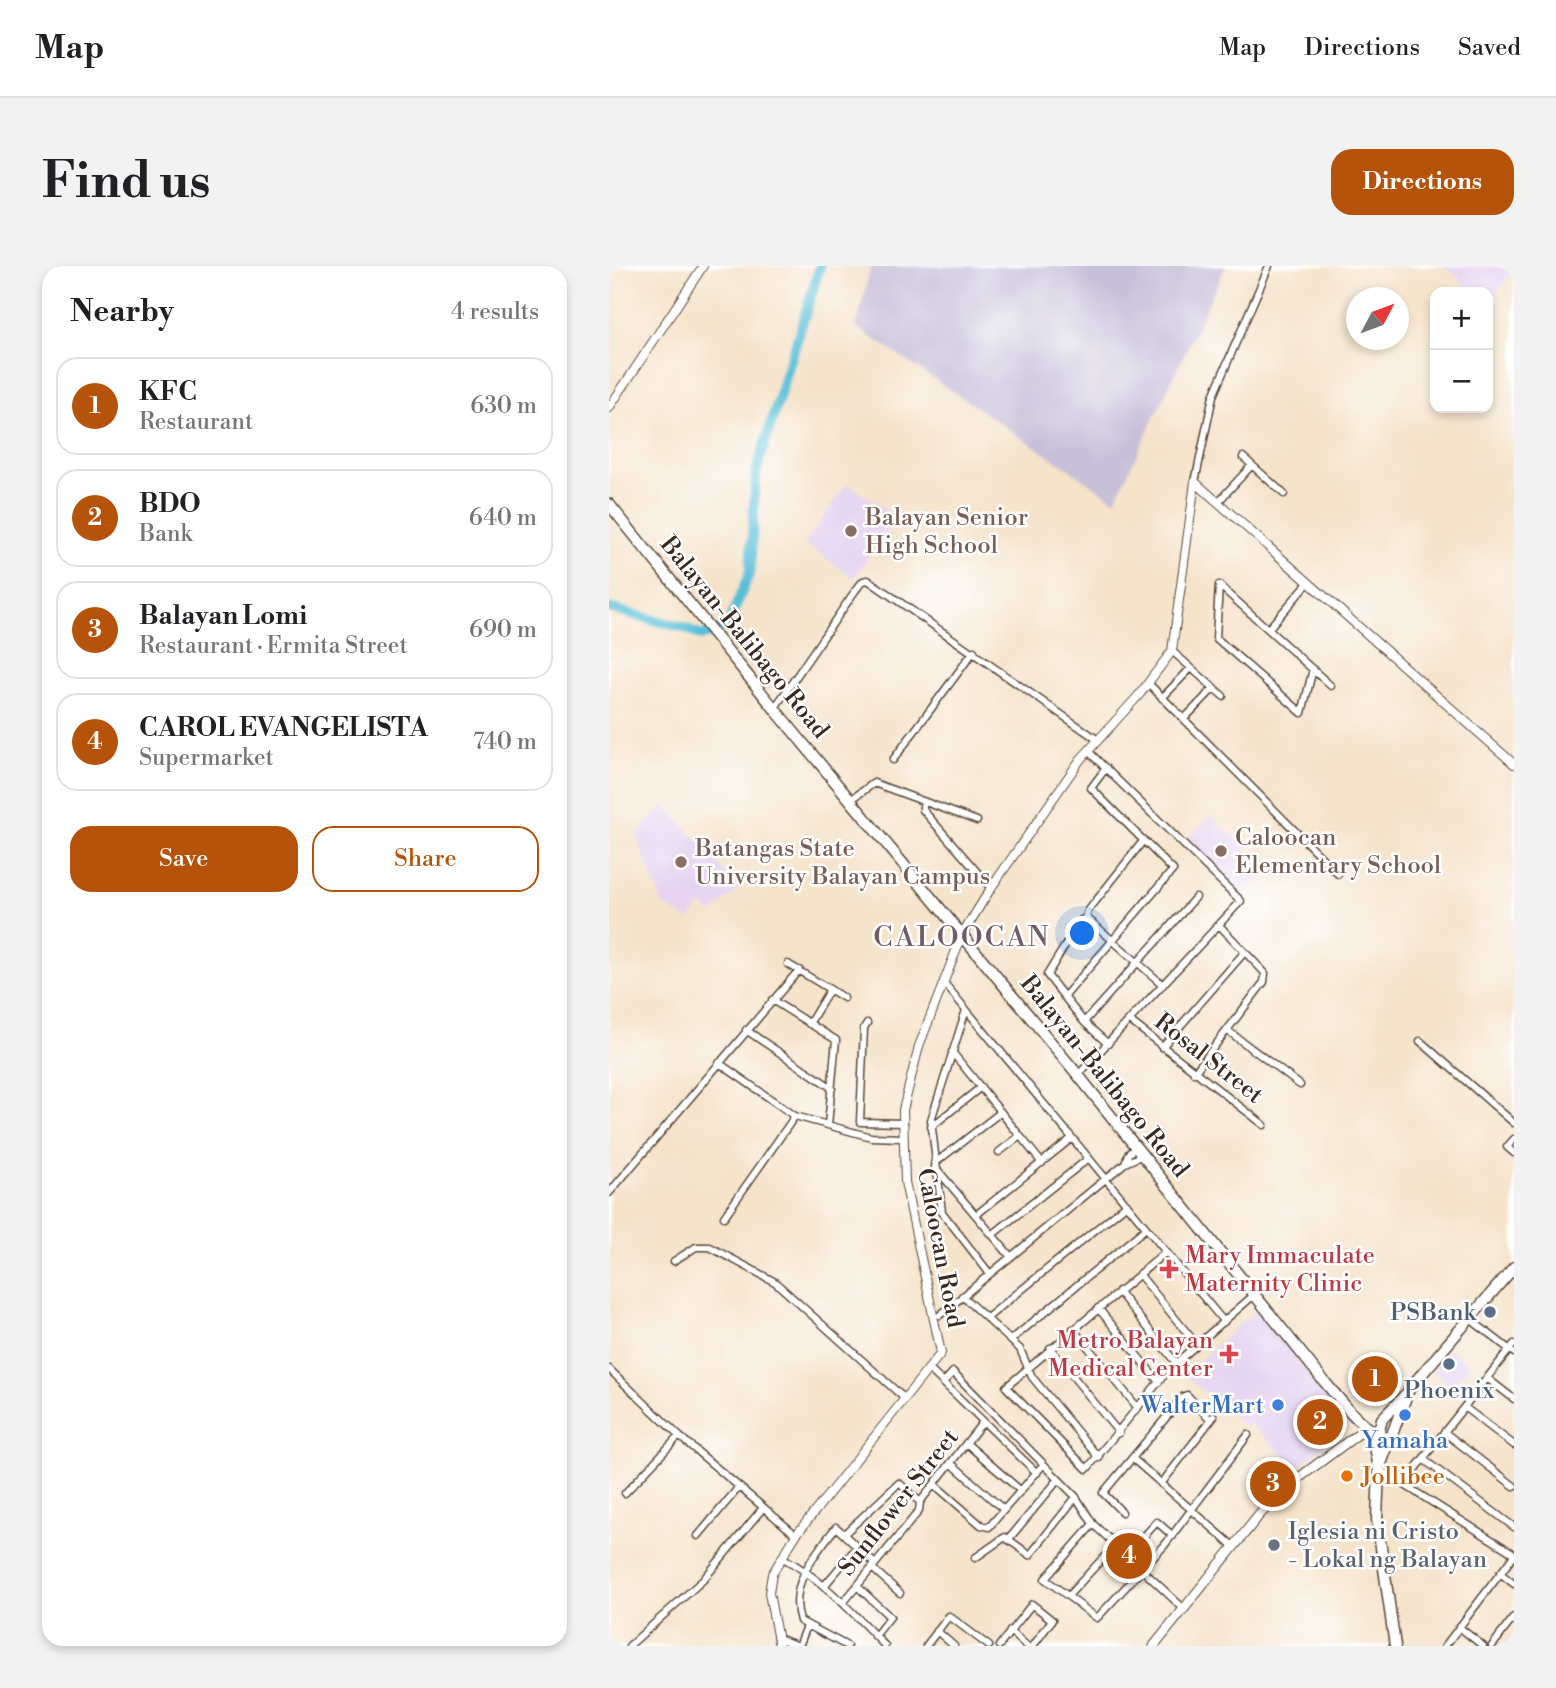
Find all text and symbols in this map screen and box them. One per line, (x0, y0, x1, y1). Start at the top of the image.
text: Map (35, 28, 104, 69)
text: Map (1219, 33, 1266, 63)
text: Directions (1304, 33, 1420, 63)
text: Saved (1458, 33, 1521, 63)
button: Directions (1331, 149, 1514, 215)
text: Find us (42, 152, 211, 213)
north arrow (1346, 287, 1409, 350)
map controls (1430, 287, 1493, 413)
button: + (1430, 287, 1493, 350)
text: Nearby (70, 293, 174, 331)
text: 4 results (451, 298, 539, 326)
button: − (1430, 350, 1493, 413)
text: KFC (139, 376, 197, 408)
text: 1 (89, 392, 101, 420)
text: 630 m (470, 392, 537, 420)
text: Restaurant (139, 408, 253, 436)
text: BDO (139, 488, 201, 520)
place label: Balayan Senior High School (864, 503, 1028, 561)
text: 2 (88, 504, 102, 532)
text: 640 m (469, 504, 537, 532)
text: Bank (139, 520, 193, 548)
marker: Balayan Senior High School (843, 523, 859, 539)
street label: Balayan-Balibago Road (653, 530, 835, 745)
text: Balayan Lomi (139, 600, 307, 632)
text: 3 (88, 616, 102, 644)
text: 690 m (469, 616, 537, 644)
text: Restaurant · Ermita Street (139, 632, 408, 660)
text: CAROL EVANGELISTA (139, 712, 428, 744)
text: 4 (87, 728, 103, 756)
text: 740 m (473, 728, 537, 756)
text: Supermarket (139, 744, 274, 772)
place label: Caloocan Elementary School (1235, 823, 1441, 881)
button: Save (70, 826, 298, 892)
button: Share (312, 826, 539, 892)
place label: Batangas State University Balayan Campus (694, 834, 990, 892)
marker: Caloocan Elementary School (1213, 843, 1229, 859)
marker: Batangas State University Balayan Campus (673, 854, 689, 870)
your location (1065, 916, 1099, 950)
district label: CALOOCAN (873, 920, 1051, 955)
street label: Balayan-Balibago Road (1013, 969, 1195, 1184)
street label: Rosal Street (1148, 1007, 1269, 1111)
street label: Caloocan Road (910, 1166, 970, 1331)
place label: Mary Immaculate Maternity Clinic (1185, 1241, 1375, 1299)
marker: Mary Immaculate Maternity Clinic (1159, 1259, 1179, 1279)
place label: PSBank (1390, 1298, 1477, 1328)
marker: PSBank (1482, 1304, 1498, 1320)
place label: Metro Balayan Medical Center (1048, 1326, 1213, 1384)
marker: Metro Balayan Medical Center (1219, 1344, 1239, 1364)
pin: 1 (1352, 1353, 1398, 1405)
marker: Phoenix (1441, 1356, 1457, 1372)
place label: Phoenix (1404, 1376, 1495, 1406)
place label: WalterMart (1140, 1391, 1264, 1421)
pin: 2 (1297, 1396, 1343, 1448)
marker: WalterMart (1270, 1397, 1286, 1413)
marker: Yamaha (1397, 1407, 1413, 1423)
street label: Sunflower Street (832, 1423, 966, 1582)
place label: Yamaha (1360, 1426, 1449, 1456)
pin: 3 (1250, 1458, 1296, 1510)
place label: Jollibee (1360, 1462, 1445, 1492)
marker: Jollibee (1339, 1468, 1355, 1484)
place label: Iglesia ni Cristo - Lokal ng Balayan (1288, 1517, 1487, 1575)
pin: 4 (1106, 1530, 1152, 1582)
marker: Iglesia ni Cristo - Lokal ng Balayan (1266, 1537, 1282, 1553)

